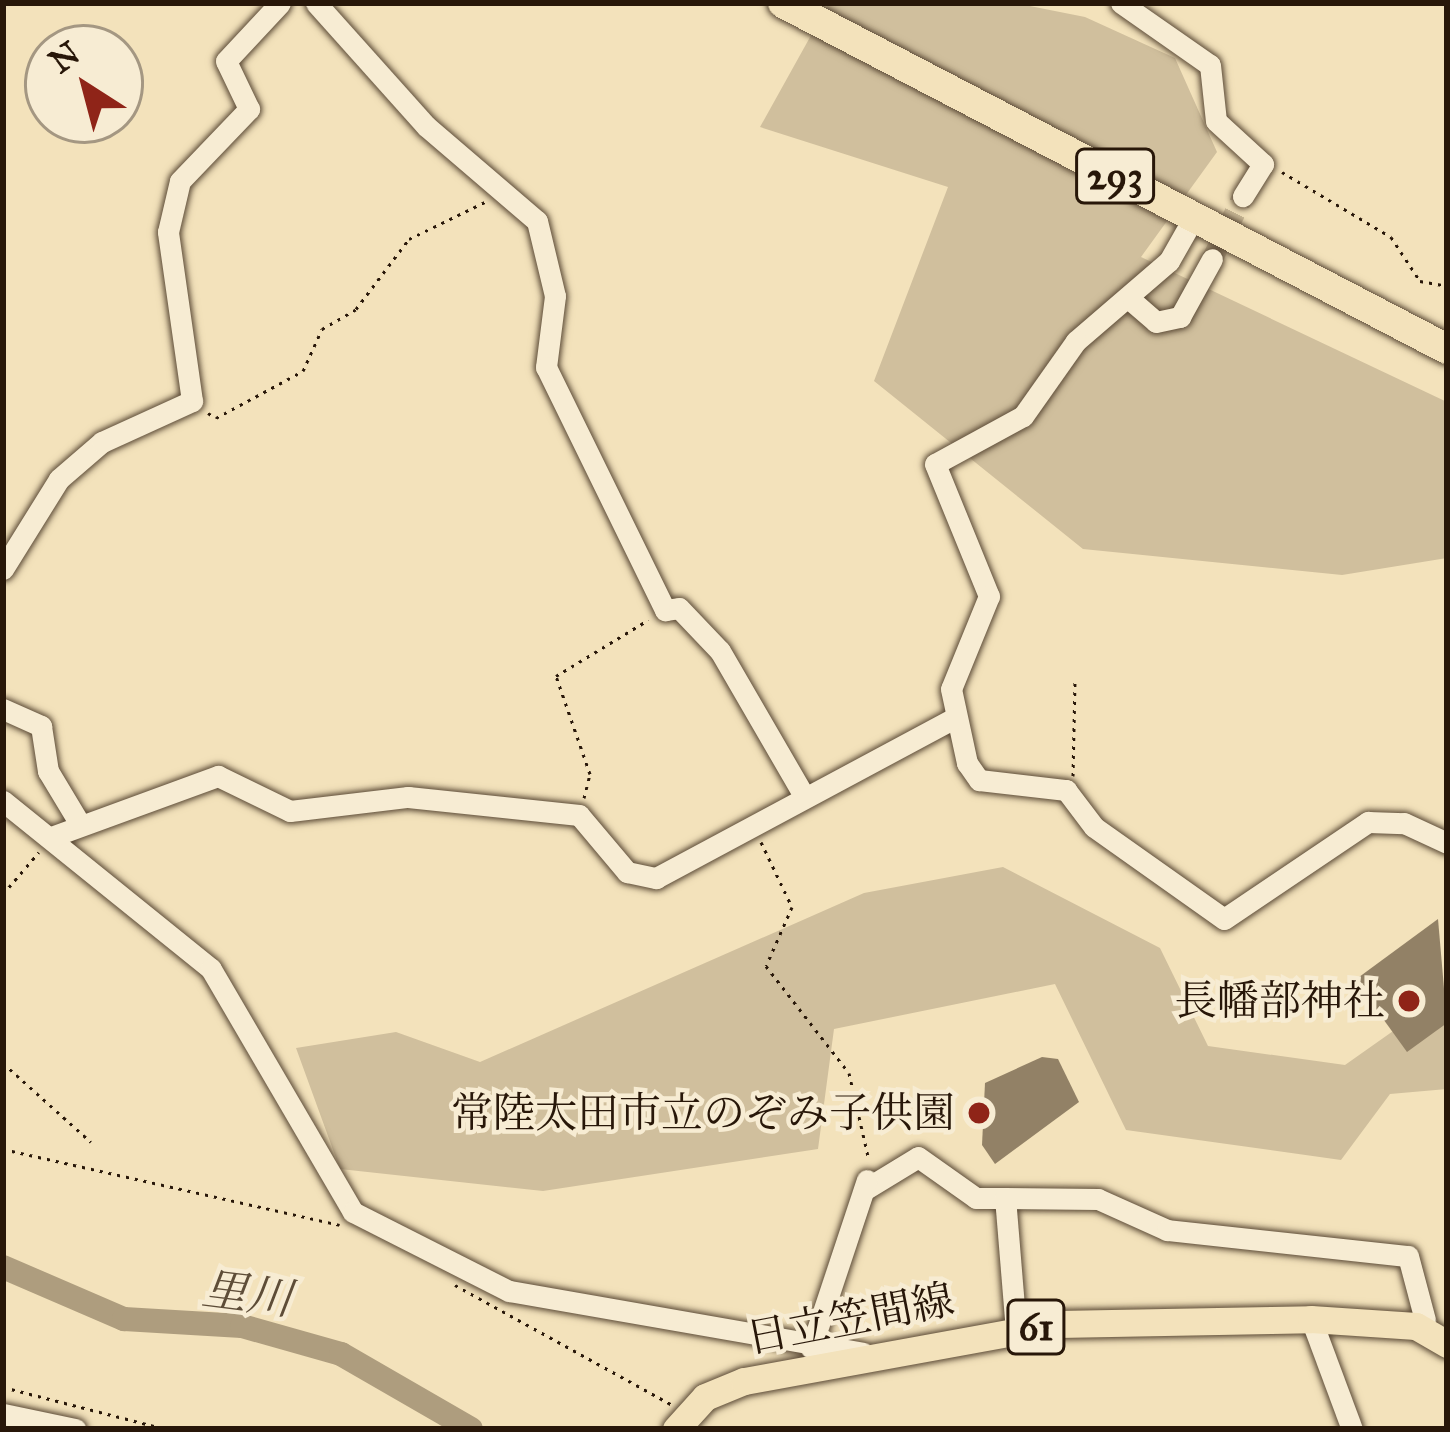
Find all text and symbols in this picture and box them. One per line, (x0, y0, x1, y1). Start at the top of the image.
north arrow (24, 24, 144, 144)
text: N (42, 33, 88, 82)
road number: 293 (1073, 143, 1157, 209)
place label: 長幡部神社 (1175, 976, 1385, 1026)
marker: 長幡部神社 (1396, 988, 1422, 1014)
place label: 常陸太田市立のぞみ子供園 (451, 1088, 955, 1138)
marker: 常陸太田市立のぞみ子供園 (966, 1100, 992, 1126)
water label: 里川 (199, 1262, 295, 1326)
street label: 日立笠間線 (742, 1274, 958, 1364)
road number: 61 (1006, 1294, 1066, 1360)

